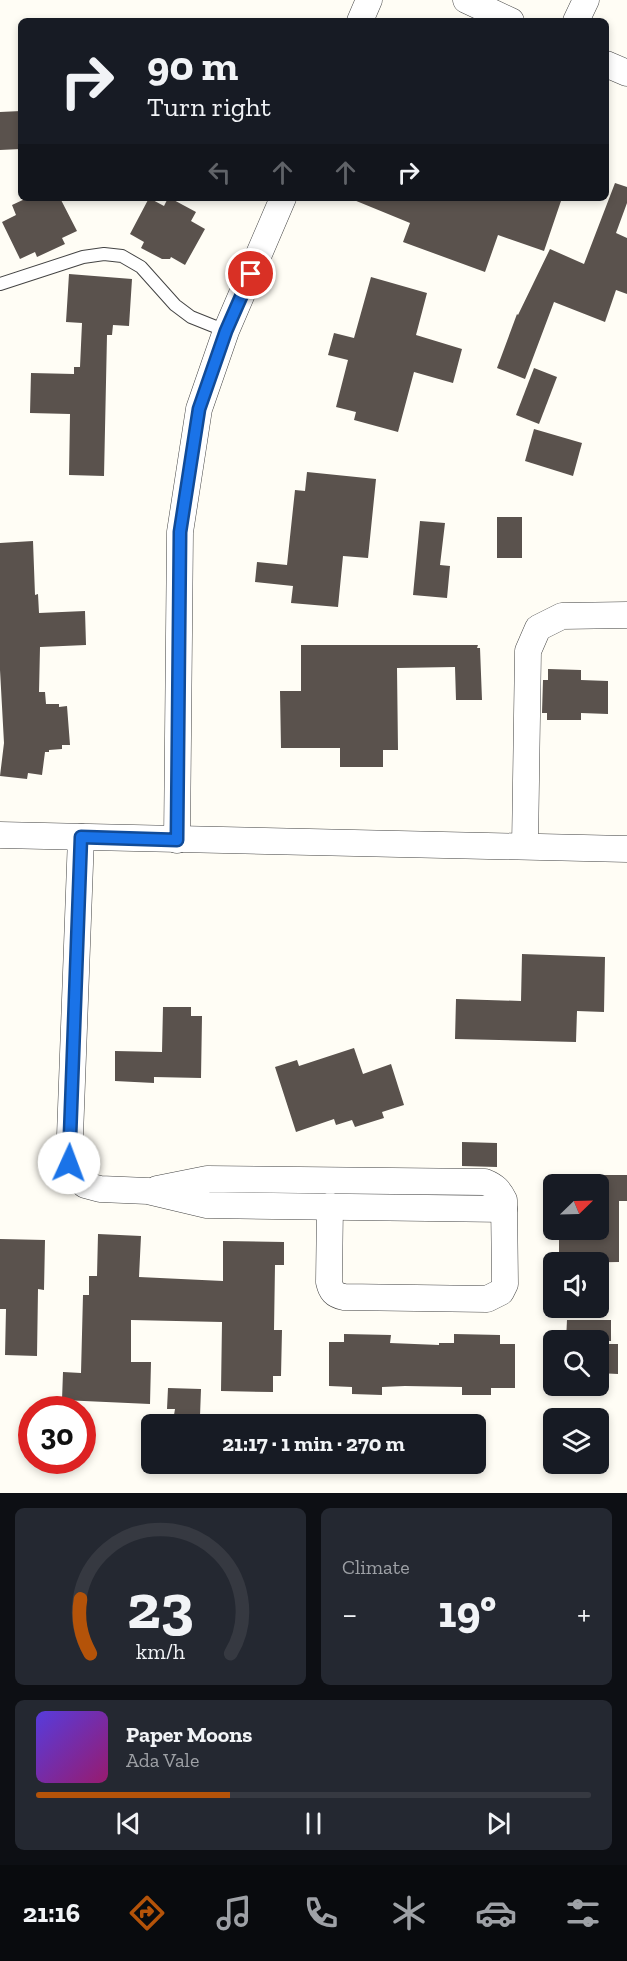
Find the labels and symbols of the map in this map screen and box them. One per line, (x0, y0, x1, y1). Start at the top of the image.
pin (225, 248, 276, 299)
position arrow (37, 1131, 101, 1195)
north arrow (543, 1174, 609, 1240)
speed limit sign: 30 (18, 1396, 96, 1474)

